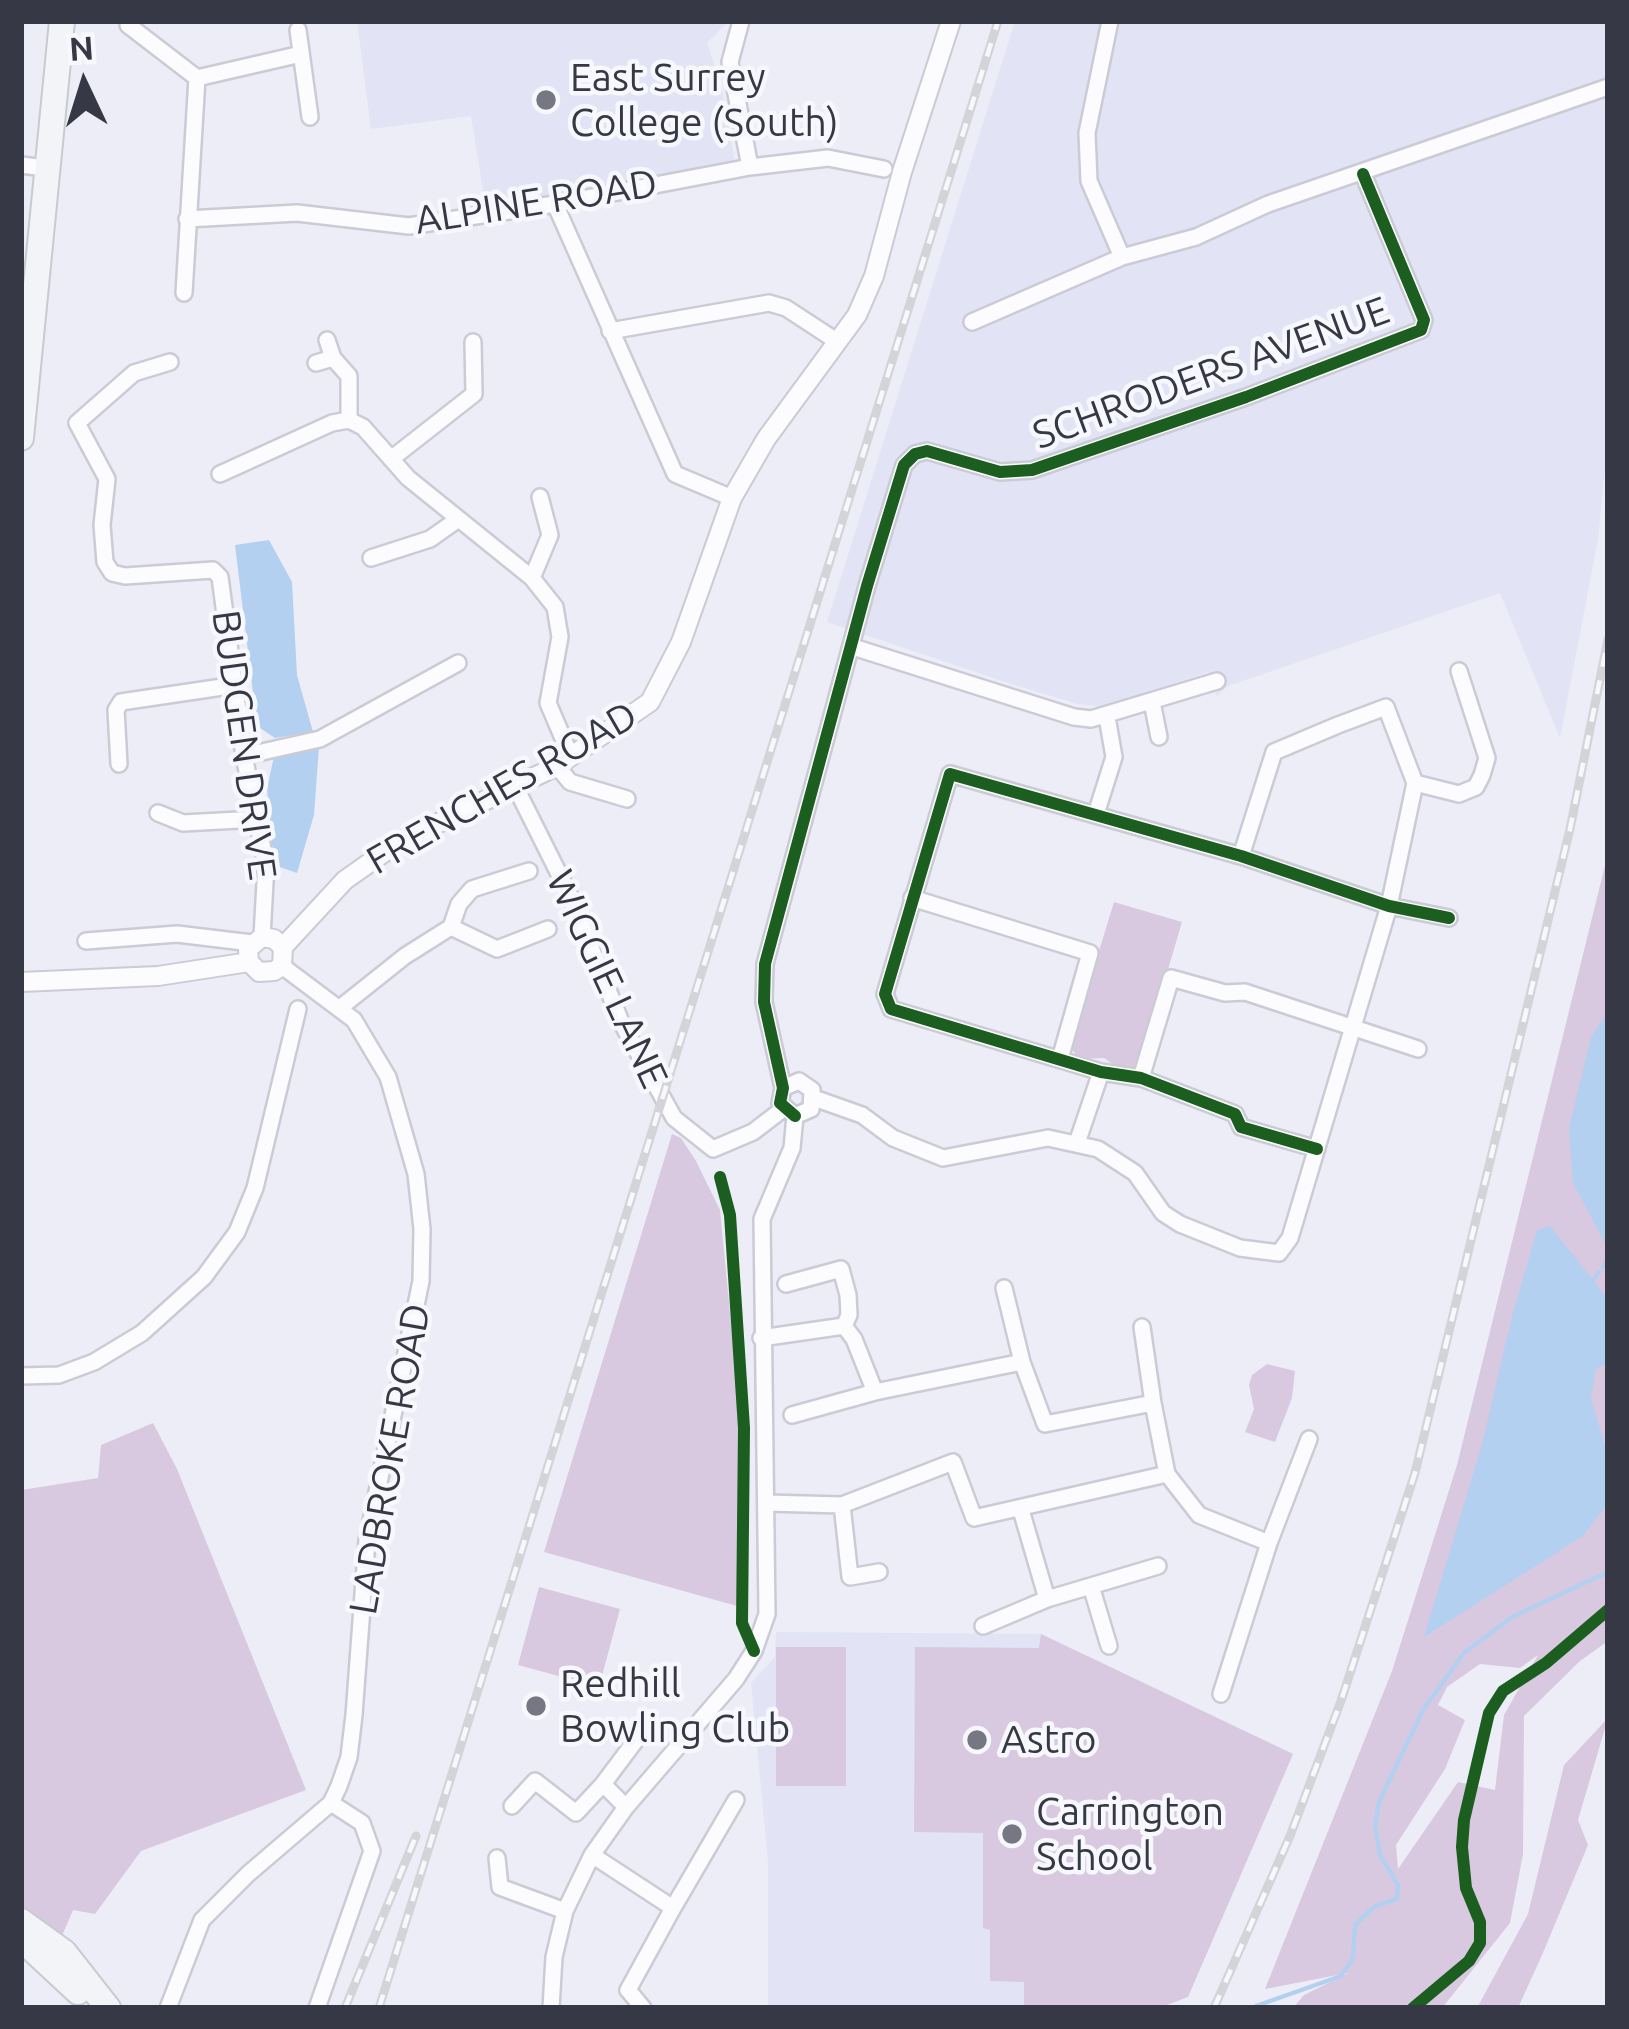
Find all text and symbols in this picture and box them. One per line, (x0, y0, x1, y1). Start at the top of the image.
north arrow (24, 24, 144, 144)
text: N (68, 28, 95, 67)
place label: East Surrey College (South) (570, 55, 838, 146)
marker: East Surrey College (South) (533, 87, 559, 113)
street label: ALPINE ROAD (412, 160, 660, 244)
street label: SCHRODERS AVENUE (1027, 287, 1395, 459)
street label: BUDGEN DRIVE (202, 607, 286, 883)
street label: FRENCHES ROAD (359, 692, 645, 884)
street label: WIGGIE LANE (536, 863, 678, 1095)
street label: LADBROKE ROAD (340, 1300, 440, 1618)
place label: Redhill Bowling Club (560, 1661, 790, 1752)
marker: Redhill Bowling Club (523, 1693, 549, 1719)
place label: Astro (1001, 1717, 1097, 1763)
marker: Astro (964, 1727, 990, 1753)
place label: Carrington School (1036, 1789, 1224, 1880)
marker: Carrington School (999, 1821, 1025, 1847)

